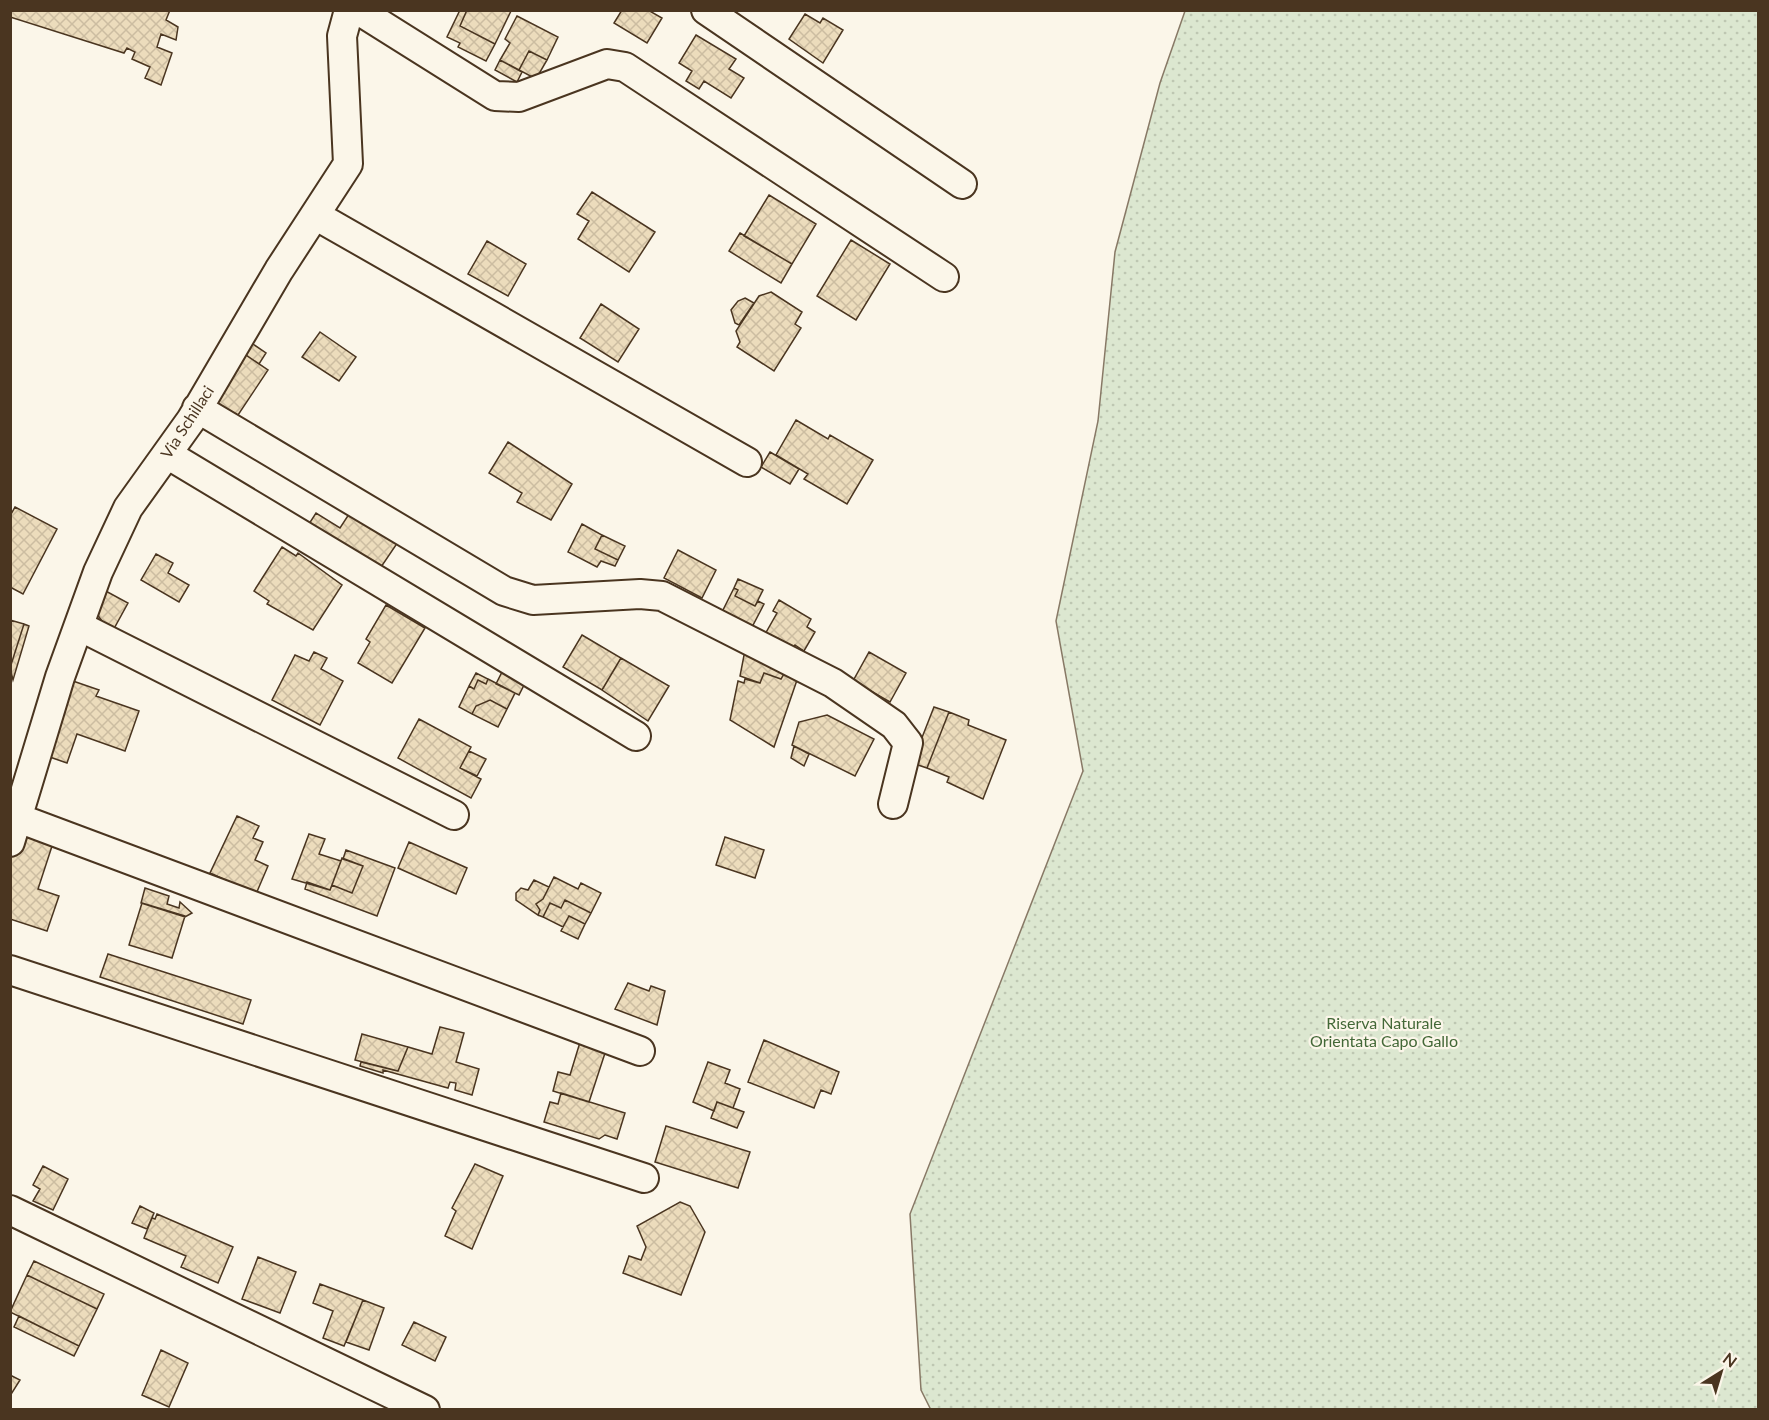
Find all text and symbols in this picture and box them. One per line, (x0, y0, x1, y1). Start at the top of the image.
street label: Via Schillaci (156, 382, 217, 462)
park label: Riserva Naturale Orientata Capo Gallo (1310, 1013, 1458, 1050)
north arrow (1691, 1342, 1751, 1402)
text: N (1720, 1348, 1741, 1371)

